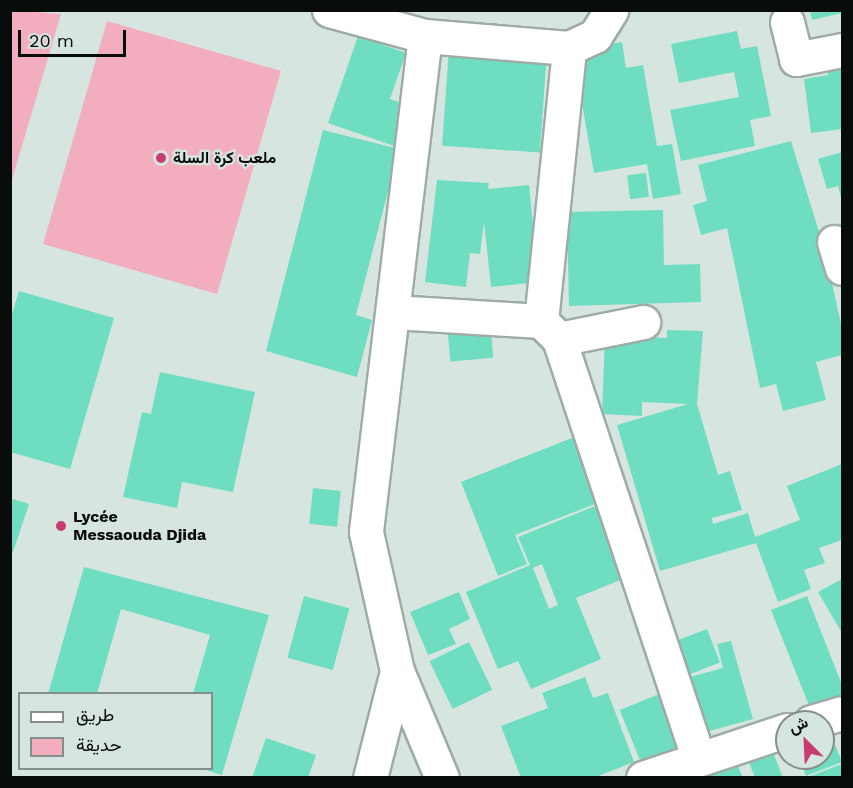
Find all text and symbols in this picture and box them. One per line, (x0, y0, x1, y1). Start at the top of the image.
scale bar (21, 18, 129, 56)
text: 20 m (29, 30, 74, 51)
place label: ملعب كرة السلة (173, 148, 276, 168)
marker: ملعب كرة السلة (154, 151, 168, 165)
place label: Lycée Messaouda Djida (73, 507, 206, 545)
marker: Lycée Messaouda Djida (54, 519, 68, 533)
legend (18, 692, 213, 770)
text: طريق (76, 704, 114, 725)
north arrow (775, 710, 835, 770)
text: ش (786, 712, 811, 738)
text: حديقة (76, 734, 122, 755)

